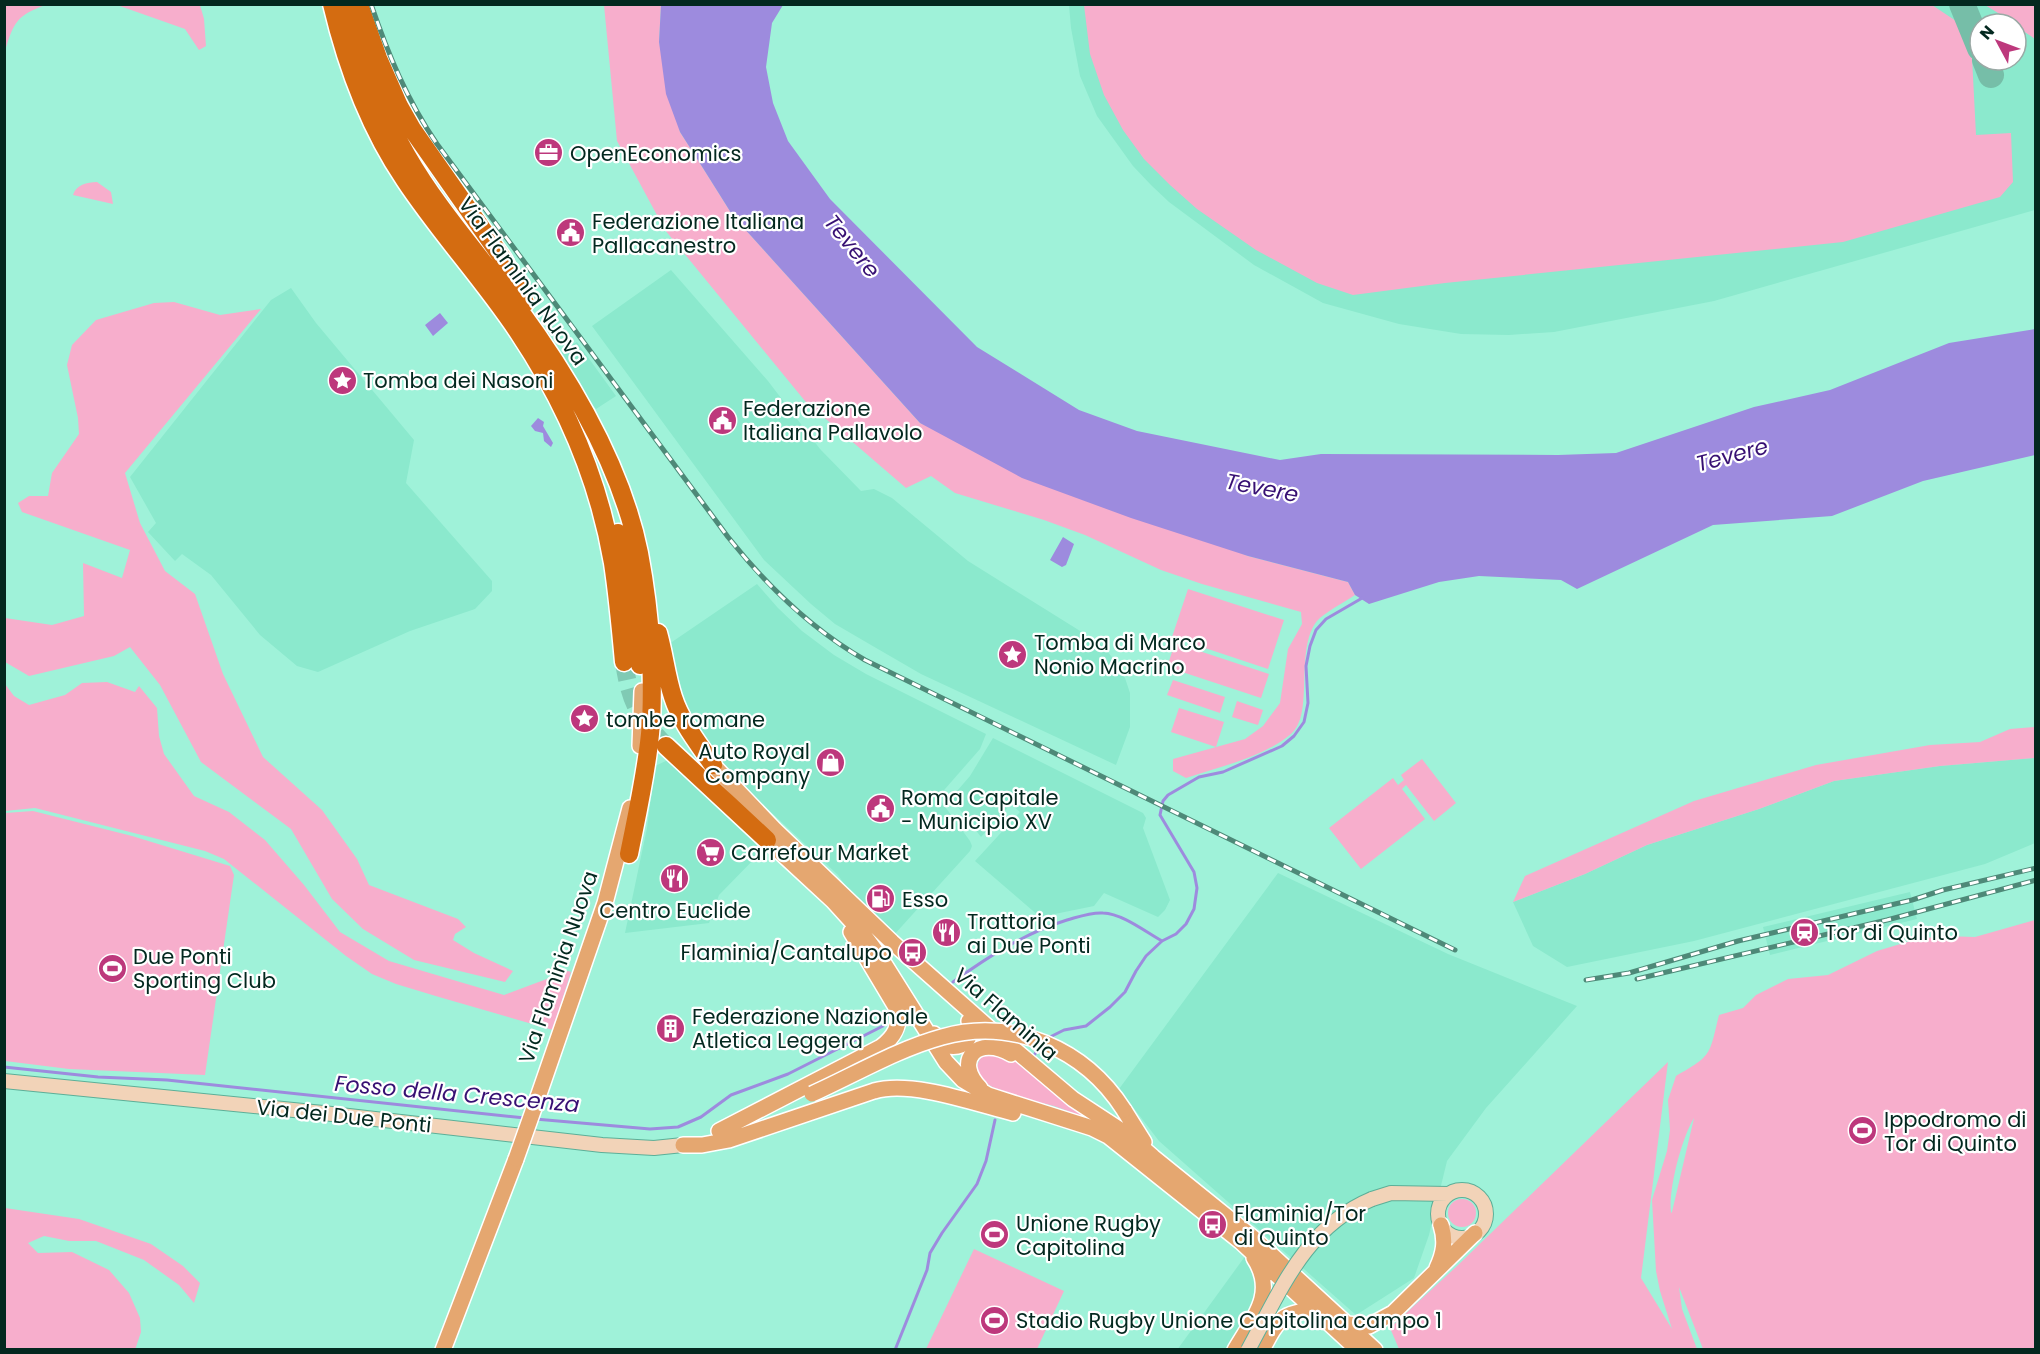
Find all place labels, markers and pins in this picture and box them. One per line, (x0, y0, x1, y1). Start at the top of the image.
office icon: OpenEconomics (533, 137, 565, 169)
place label: OpenEconomics (570, 139, 742, 168)
place label: Federazione Italiana Pallacanestro (592, 207, 804, 260)
public building icon: Federazione Italiana Pallacanestro (555, 217, 587, 249)
place icon: Tomba dei Nasoni (326, 364, 358, 396)
place label: Tomba dei Nasoni (363, 366, 553, 395)
place label: Federazione Italiana Pallavolo (743, 394, 923, 447)
public building icon: Federazione Italiana Pallavolo (706, 404, 738, 436)
place label: Tomba di Marco Nonio Macrino (1034, 628, 1206, 681)
place icon: Tomba di Marco Nonio Macrino (997, 638, 1029, 670)
place icon: tombe romane (569, 703, 601, 735)
place label: tombe romane (606, 705, 765, 734)
place label: Auto Royal Company (698, 737, 810, 790)
shop icon: Auto Royal Company (815, 747, 847, 779)
place label: Roma Capitale - Municipio XV (901, 783, 1058, 836)
public building icon: Roma Capitale - Municipio XV (864, 793, 896, 825)
supermarket icon: Carrefour Market (694, 836, 726, 868)
place label: Carrefour Market (731, 838, 909, 867)
restaurant icon: Centro Euclide (659, 863, 691, 895)
fuel station icon: Esso (865, 883, 897, 915)
place label: Esso (902, 885, 948, 914)
place label: Centro Euclide (599, 896, 751, 925)
place label: Trattoria ai Due Ponti (967, 907, 1091, 960)
station icon: Tor di Quinto (1788, 916, 1820, 948)
restaurant icon: Trattoria ai Due Ponti (930, 917, 962, 949)
place label: Tor di Quinto (1825, 918, 1958, 947)
bus stop icon: Flaminia/Cantalupo (897, 936, 929, 968)
place label: Flaminia/Cantalupo (681, 938, 892, 967)
place label: Due Ponti Sporting Club (133, 942, 276, 995)
sports icon: Due Ponti Sporting Club (96, 952, 128, 984)
place label: Federazione Nazionale Atletica Leggera (692, 1002, 928, 1055)
building icon: Federazione Nazionale Atletica Leggera (655, 1012, 687, 1044)
place label: Ippodromo di Tor di Quinto (1884, 1105, 2027, 1158)
sports icon: Ippodromo di Tor di Quinto (1847, 1115, 1879, 1147)
place label: Flaminia/Tor di Quinto (1234, 1199, 1366, 1252)
place label: Unione Rugby Capitolina (1016, 1209, 1161, 1262)
bus stop icon: Flaminia/Tor di Quinto (1197, 1209, 1229, 1241)
sports icon: Unione Rugby Capitolina (979, 1219, 1011, 1251)
sports icon: Stadio Rugby Unione Capitolina campo 1 (979, 1304, 1011, 1336)
place label: Stadio Rugby Unione Capitolina campo 1 (1016, 1306, 1442, 1335)

